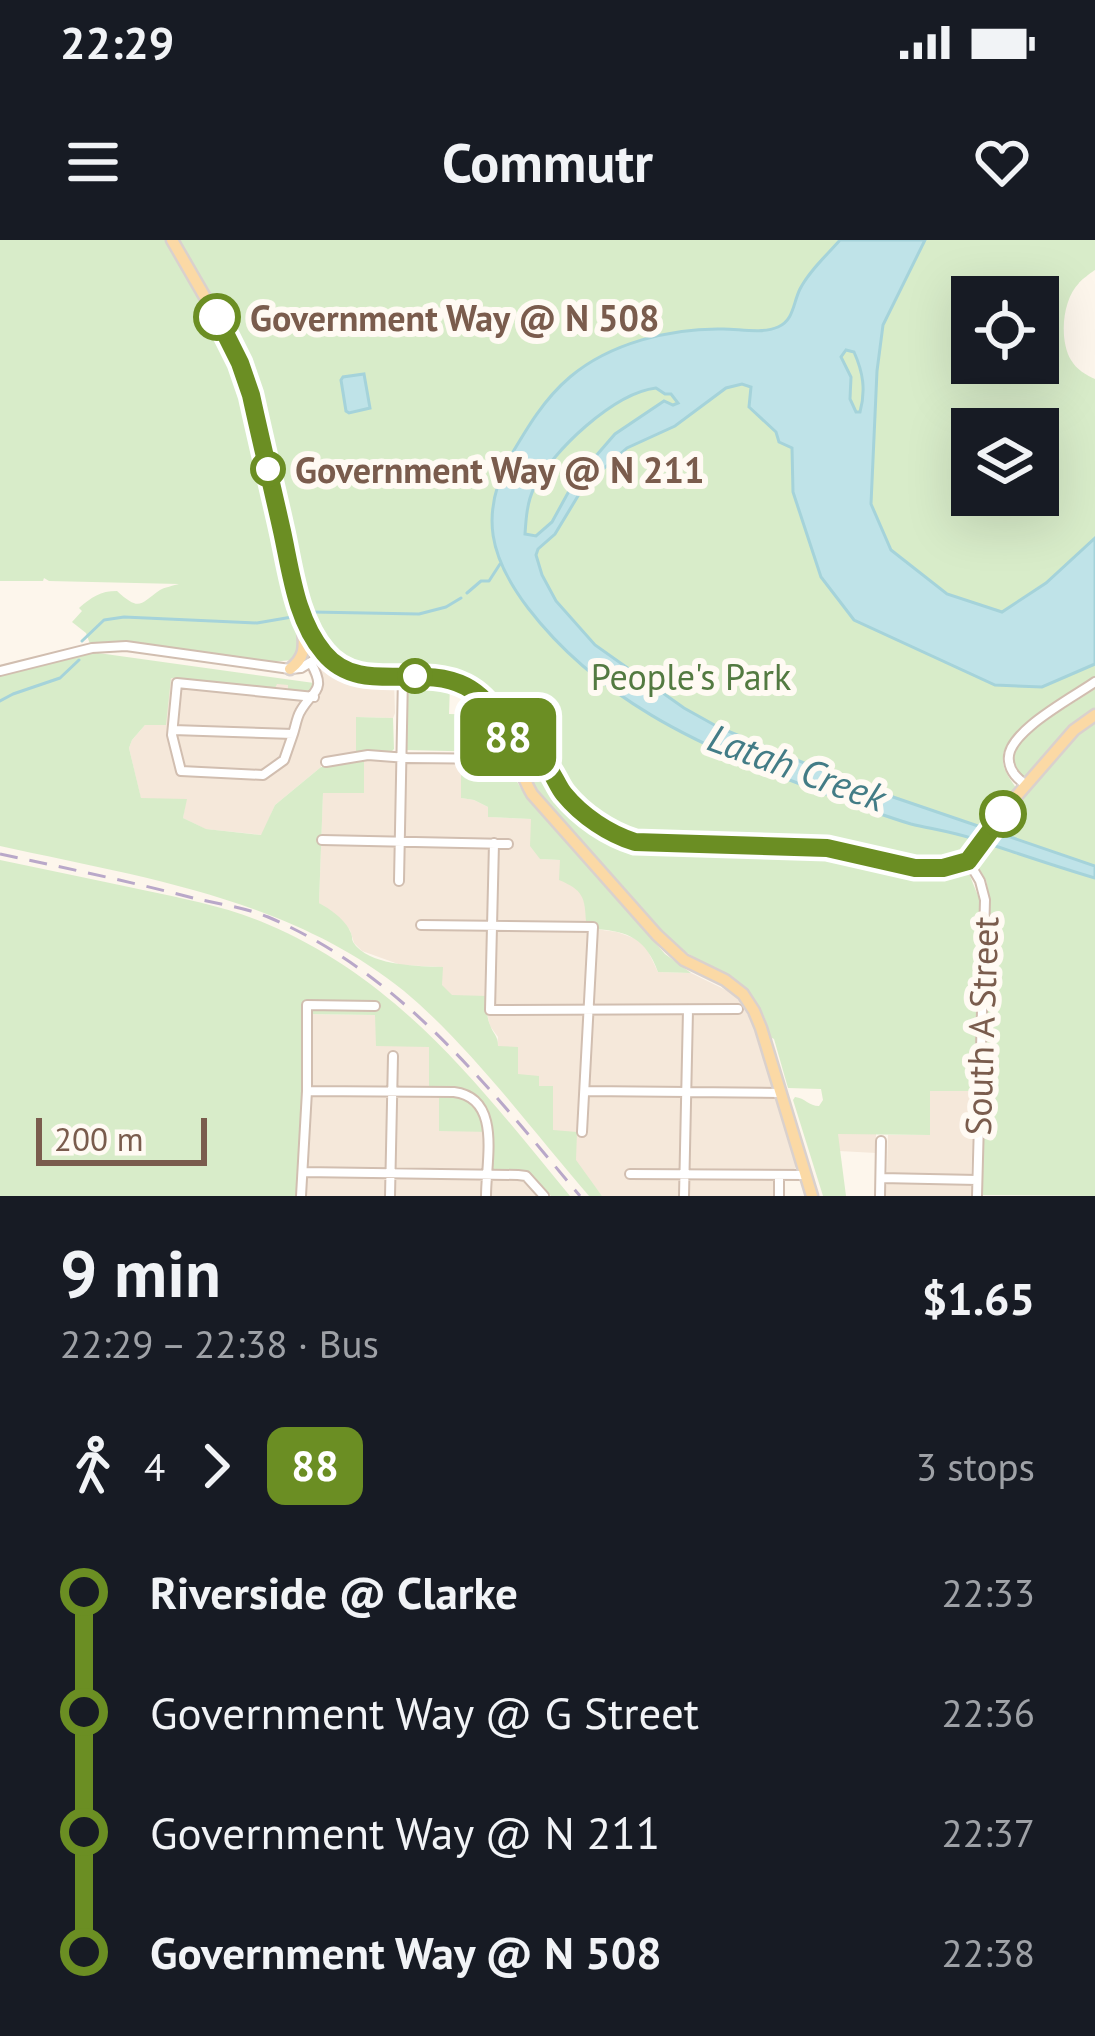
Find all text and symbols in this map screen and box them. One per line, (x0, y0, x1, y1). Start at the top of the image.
text: 22:29 (60, 13, 174, 71)
text: Commutr (442, 127, 653, 197)
icon: menu (60, 129, 126, 195)
icon: heart (969, 129, 1035, 195)
map controls (951, 276, 1059, 516)
button: locate (951, 276, 1059, 384)
place label: Government Way @ N 508 (250, 294, 659, 341)
marker: Government Way @ N 508 (195, 295, 239, 339)
button: layers (951, 408, 1059, 516)
place label: Government Way @ N 211 (295, 446, 704, 493)
marker: Government Way @ N 211 (252, 453, 284, 485)
park label: People's Park (591, 653, 791, 700)
unlabelled marker (399, 660, 431, 692)
line badge: 88 (454, 698, 562, 776)
text: 88 (484, 709, 532, 764)
water label: Latah Creek (701, 711, 894, 823)
unlabelled marker (981, 792, 1025, 836)
street label: South A Street (954, 916, 1008, 1136)
scale bar (36, 1112, 207, 1165)
text: 200 m (54, 1117, 144, 1160)
text: 9 min (60, 1230, 221, 1315)
text: $1.65 (922, 1269, 1035, 1327)
text: 22:29 – 22:38 · Bus (60, 1318, 379, 1369)
icon: walk (60, 1433, 126, 1499)
icon: forward (183, 1433, 249, 1499)
text: 88 (291, 1438, 339, 1493)
text: 4 (144, 1441, 165, 1492)
text: 3 stops (916, 1441, 1035, 1492)
text: Riverside @ Clarke (150, 1563, 518, 1621)
text: 22:33 (941, 1567, 1035, 1618)
text: Government Way @ G Street (150, 1683, 699, 1741)
text: 22:36 (941, 1687, 1035, 1738)
text: Government Way @ N 211 (150, 1803, 660, 1861)
text: 22:37 (941, 1807, 1035, 1858)
text: Government Way @ N 508 (150, 1923, 662, 1981)
text: 22:38 (941, 1927, 1035, 1978)

